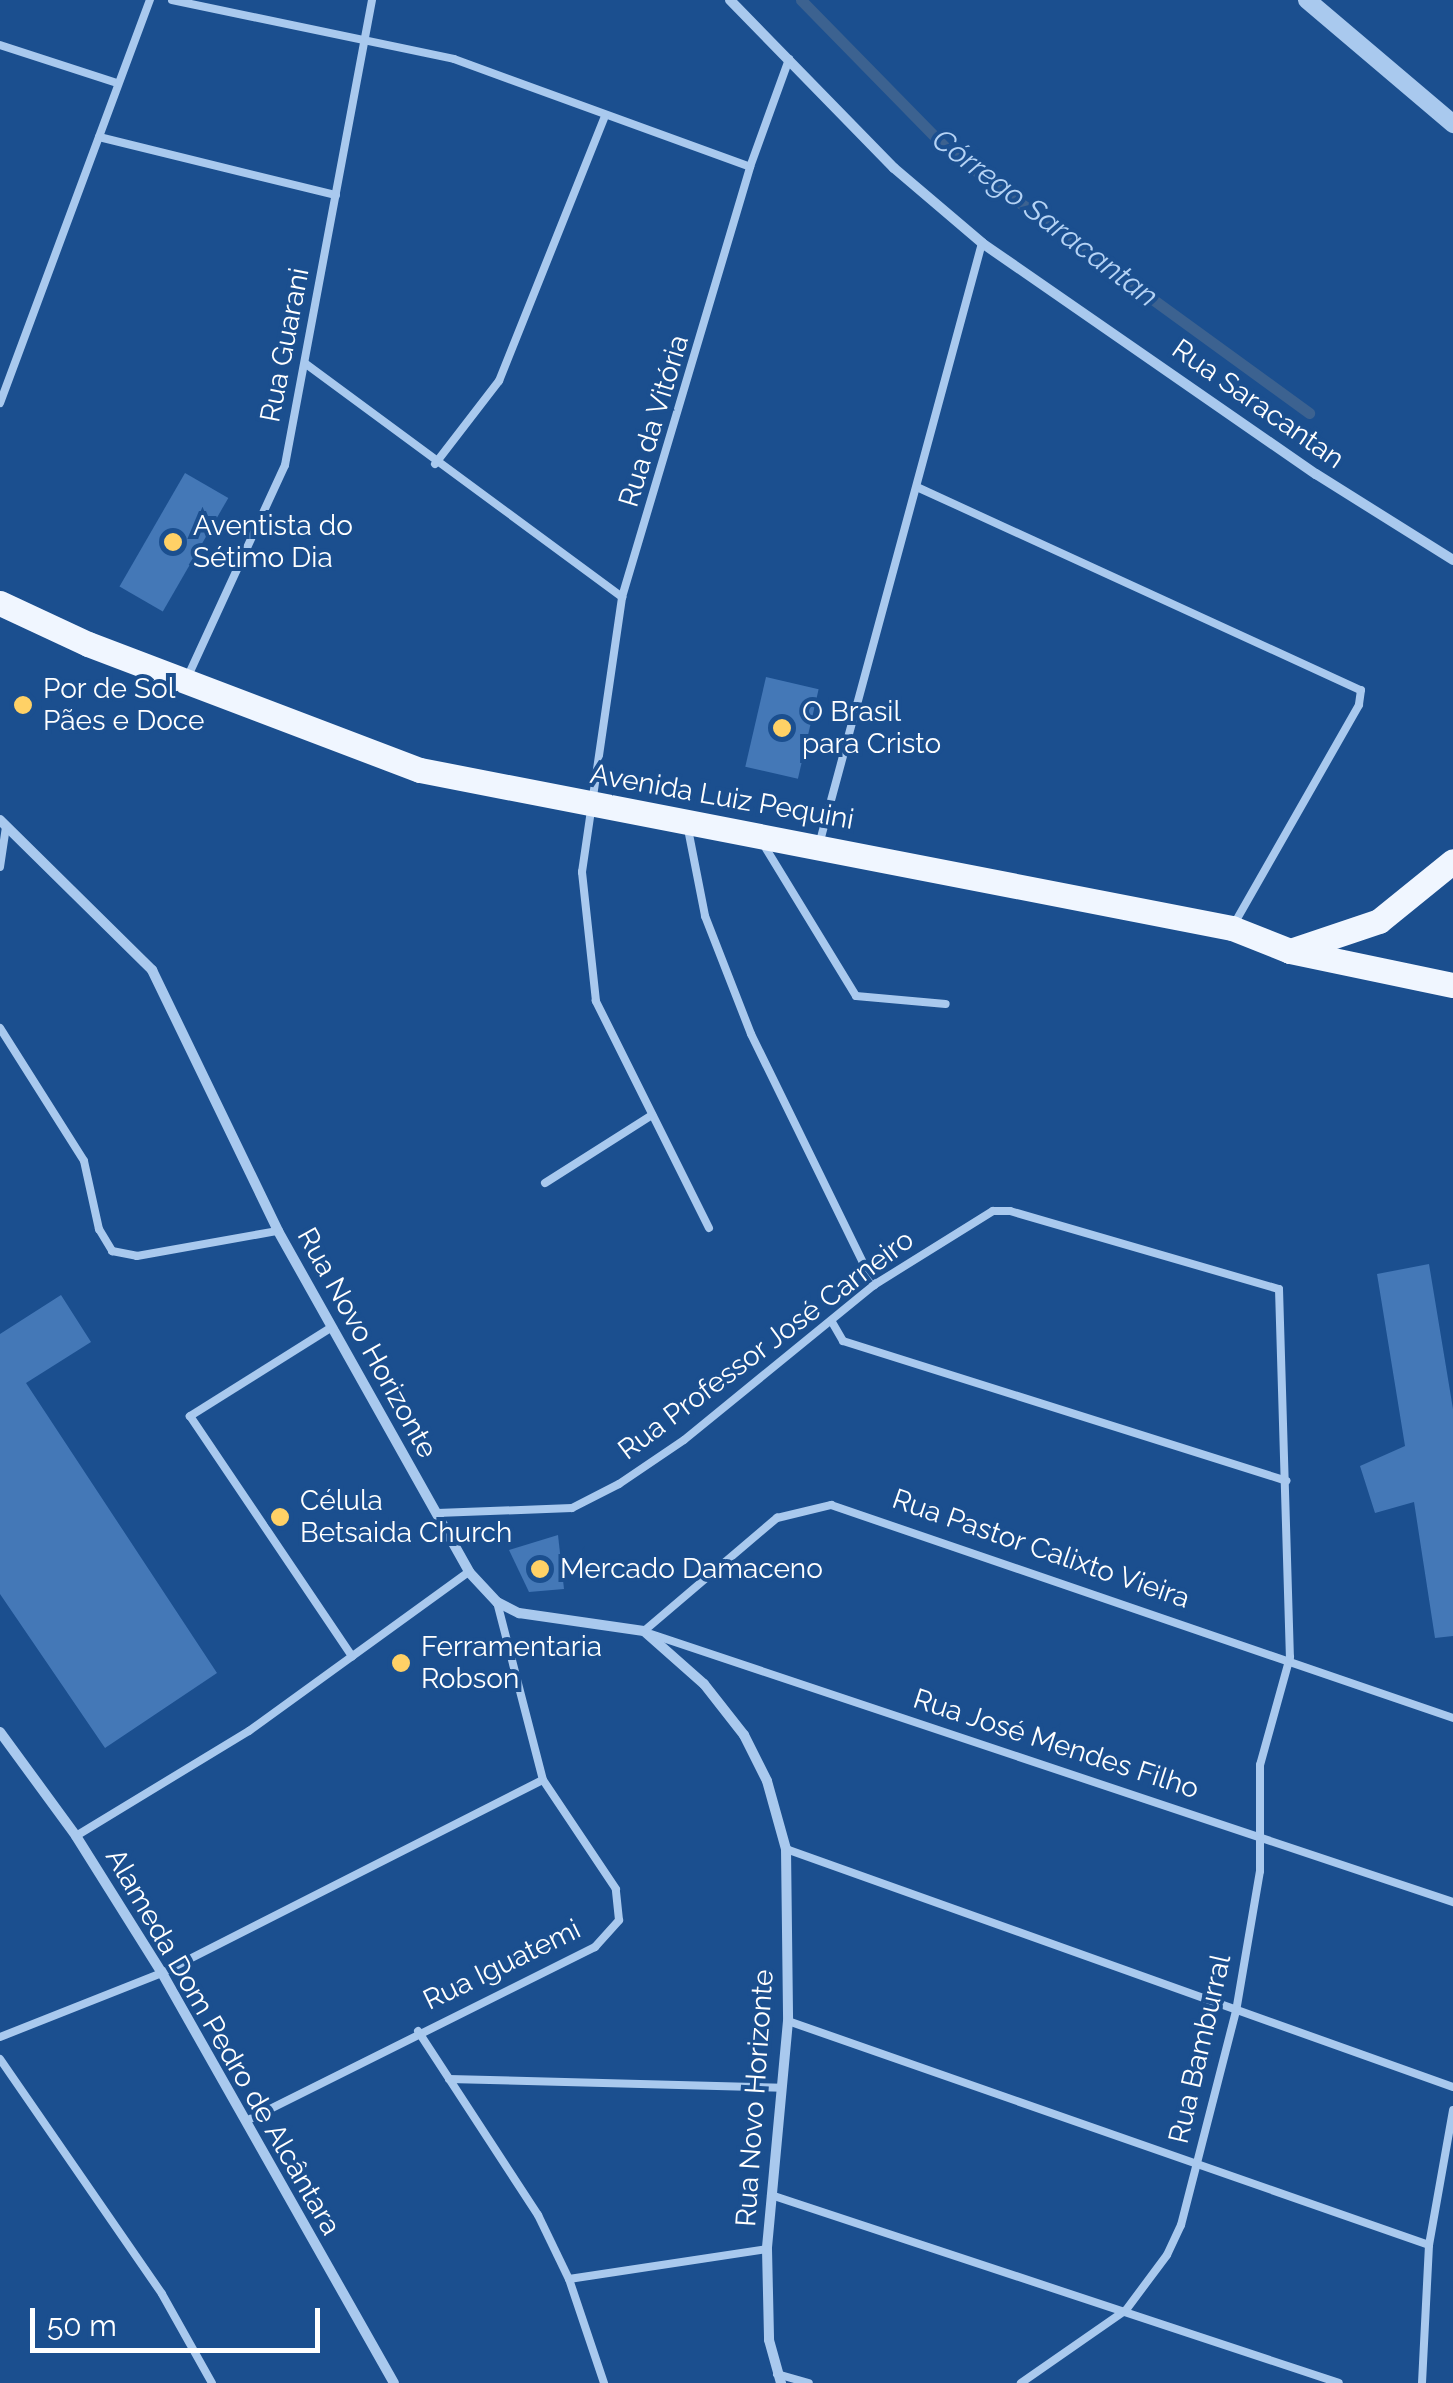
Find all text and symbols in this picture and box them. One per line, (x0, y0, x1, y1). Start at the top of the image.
water label: Córrego Saracantan (925, 121, 1165, 315)
street label: Rua Guarani (254, 265, 316, 425)
street label: Rua da Vitória (612, 330, 696, 512)
street label: Rua Saracantan (1166, 332, 1350, 476)
place label: Aventista do Sétimo Dia (193, 509, 353, 575)
marker: Aventista do Sétimo Dia (162, 531, 184, 553)
place label: Por de Sol Pães e Doce (43, 672, 205, 738)
marker: Por de Sol Pães e Doce (12, 694, 34, 716)
place label: O Brasil para Cristo (802, 695, 941, 761)
marker: O Brasil para Cristo (771, 717, 793, 739)
street label: Avenida Luiz Pequini (588, 757, 856, 837)
street label: Rua Novo Horizonte (290, 1222, 444, 1464)
street label: Rua Professor José Carneiro (611, 1223, 921, 1467)
street label: Rua Pastor Calixto Vieira (887, 1482, 1195, 1616)
place label: Célula Betsaida Church (300, 1484, 512, 1550)
marker: Célula Betsaida Church (269, 1506, 291, 1528)
place label: Mercado Damaceno (560, 1552, 823, 1586)
marker: Mercado Damaceno (529, 1558, 551, 1580)
place label: Ferramentaria Robson (421, 1630, 602, 1696)
marker: Ferramentaria Robson (390, 1652, 412, 1674)
street label: Rua José Mendes Filho (909, 1682, 1203, 1806)
street label: Alameda Dom Pedro de Alcântara (98, 1842, 348, 2242)
street label: Rua Iguatemi (418, 1913, 586, 2017)
street label: Rua Bamburral (1162, 1951, 1238, 2147)
street label: Rua Novo Horizonte (729, 1968, 781, 2228)
scale bar (35, 2288, 325, 2350)
text: 50 m (47, 2308, 117, 2343)

